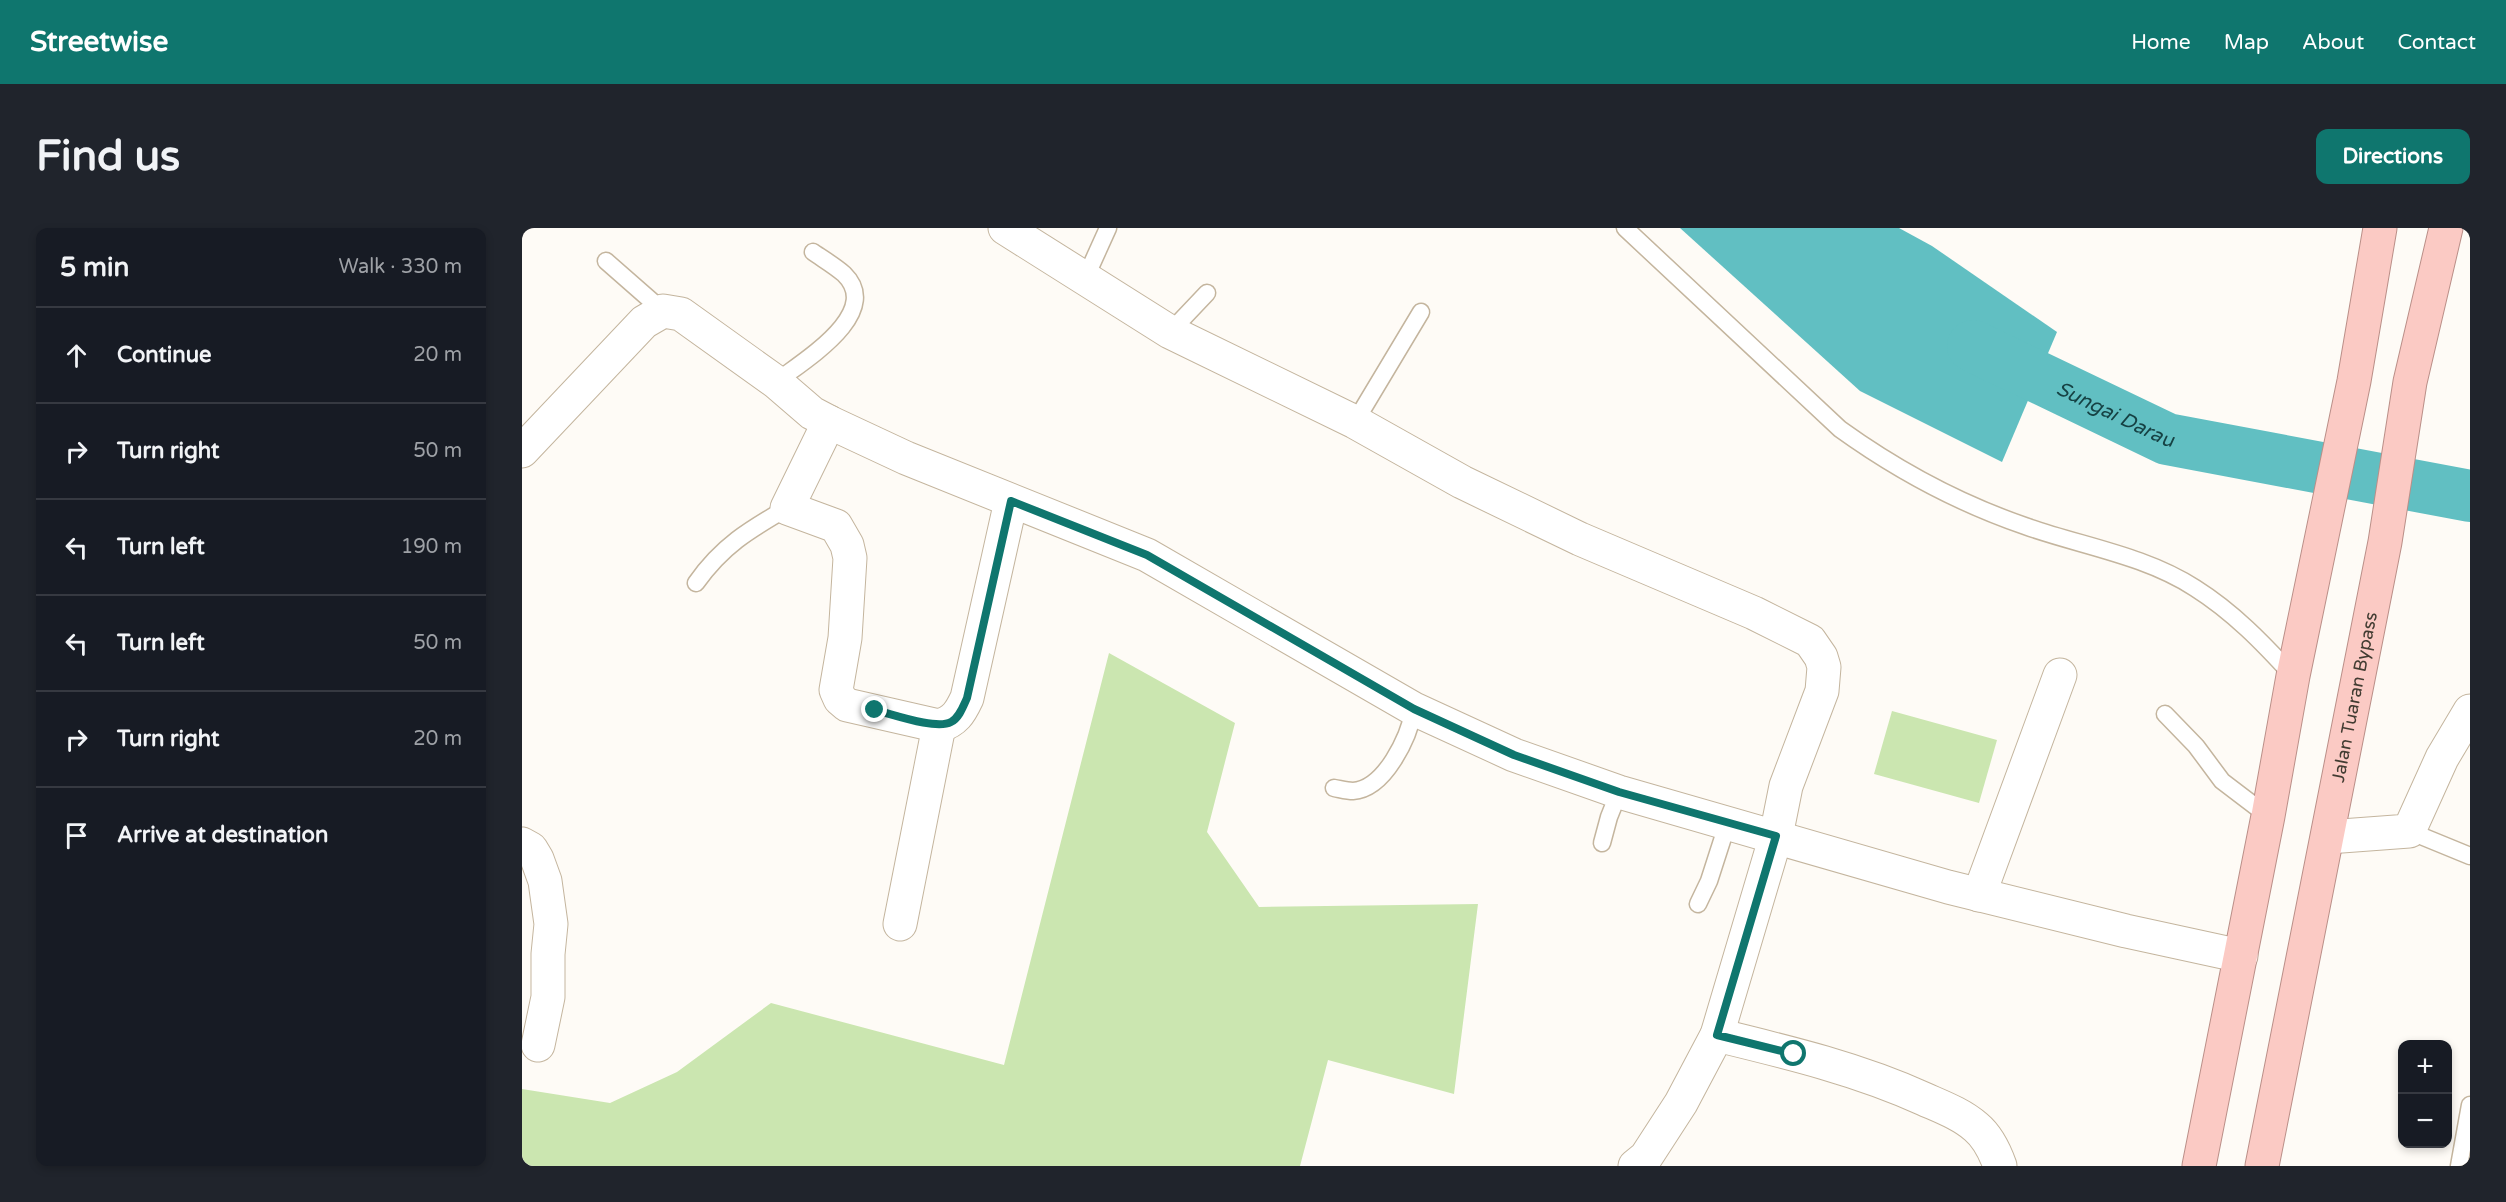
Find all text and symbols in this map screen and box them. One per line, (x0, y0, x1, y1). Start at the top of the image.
text: Streetwise (30, 25, 168, 59)
text: Home (2131, 30, 2191, 55)
text: Map (2224, 30, 2269, 55)
text: About (2302, 30, 2364, 55)
text: Contact (2397, 30, 2476, 55)
button: Directions (2316, 129, 2470, 184)
text: Find us (36, 131, 180, 182)
text: 5 min (60, 252, 129, 283)
text: Walk · 330 m (339, 255, 462, 279)
icon: ahead (60, 339, 93, 372)
text: Continue (117, 342, 212, 368)
text: 20 m (413, 343, 462, 367)
water label: Sungai Darau (2052, 377, 2177, 453)
icon: right (60, 435, 93, 468)
text: Turn right (117, 438, 219, 464)
text: 50 m (413, 439, 462, 463)
icon: left (60, 531, 93, 564)
text: Turn left (117, 534, 205, 560)
text: 190 m (401, 535, 462, 559)
street label: Jalan Tuaran Bypass (2327, 610, 2382, 784)
icon: left (60, 627, 93, 660)
text: Turn left (117, 630, 205, 656)
text: 50 m (413, 631, 462, 655)
route end (861, 696, 887, 722)
icon: right (60, 723, 93, 756)
text: Turn right (117, 726, 219, 752)
text: 20 m (413, 727, 462, 751)
icon: arrive (60, 819, 93, 852)
text: Arrive at destination (117, 822, 328, 848)
route start (1780, 1040, 1806, 1066)
map controls (2398, 1040, 2452, 1148)
button: + (2398, 1040, 2452, 1094)
button: − (2398, 1094, 2452, 1148)

